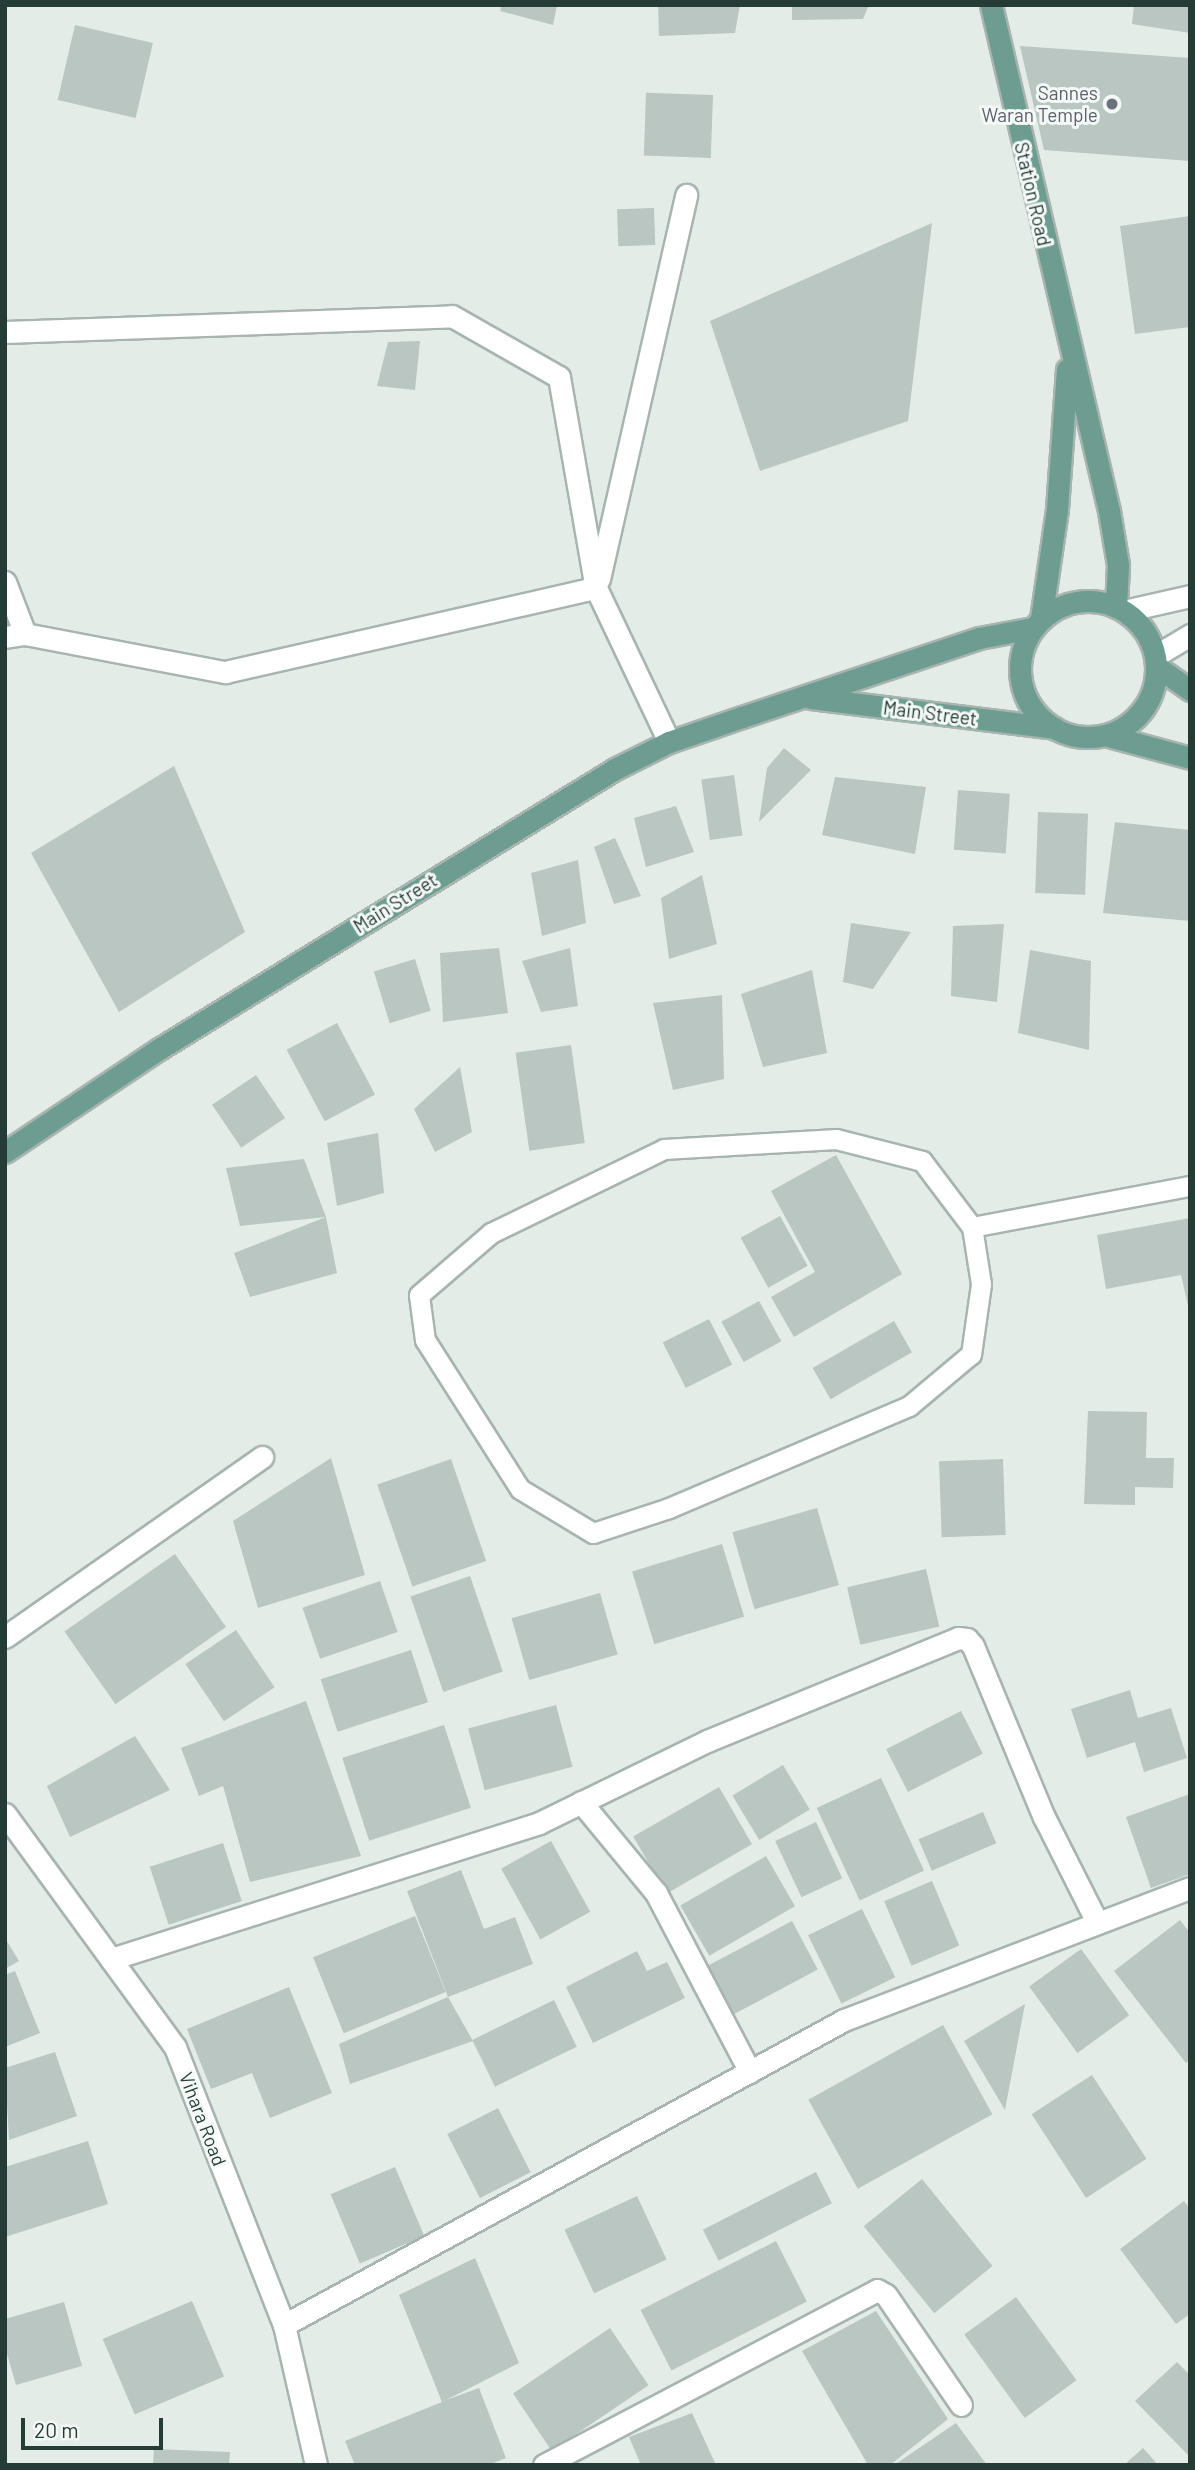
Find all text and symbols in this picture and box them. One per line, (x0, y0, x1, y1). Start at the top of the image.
place label: Sannes Waran Temple (982, 82, 1098, 126)
marker: Sannes Waran Temple (1104, 96, 1120, 112)
street label: Station Road (1010, 140, 1056, 248)
street label: Main Street (882, 696, 978, 730)
street label: Main Street (349, 868, 441, 938)
street label: Vihara Road (175, 2069, 231, 2169)
scale bar (24, 2404, 166, 2448)
text: 20 m (34, 2417, 79, 2442)

